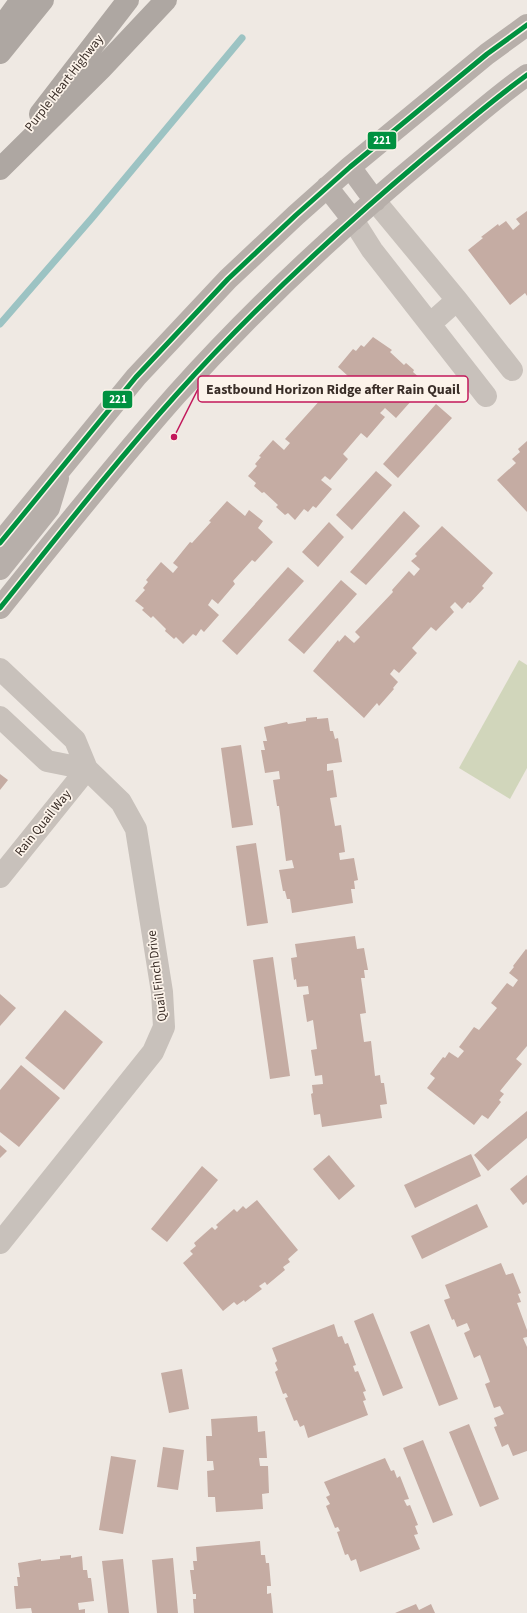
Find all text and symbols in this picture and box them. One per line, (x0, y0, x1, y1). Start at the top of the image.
street label: Purple Heart Highway (20, 31, 108, 135)
line badge: 221 (367, 131, 397, 150)
text: 221 (373, 133, 391, 148)
callout: Eastbound Horizon Ridge after Rain Quail (198, 376, 468, 402)
text: Eastbound Horizon Ridge after Rain Quail (206, 380, 460, 400)
line badge: 221 (102, 390, 133, 409)
text: 221 (109, 392, 127, 407)
street label: Rain Quail Way (11, 786, 75, 860)
street label: Quail Finch Drive (142, 929, 172, 1023)

